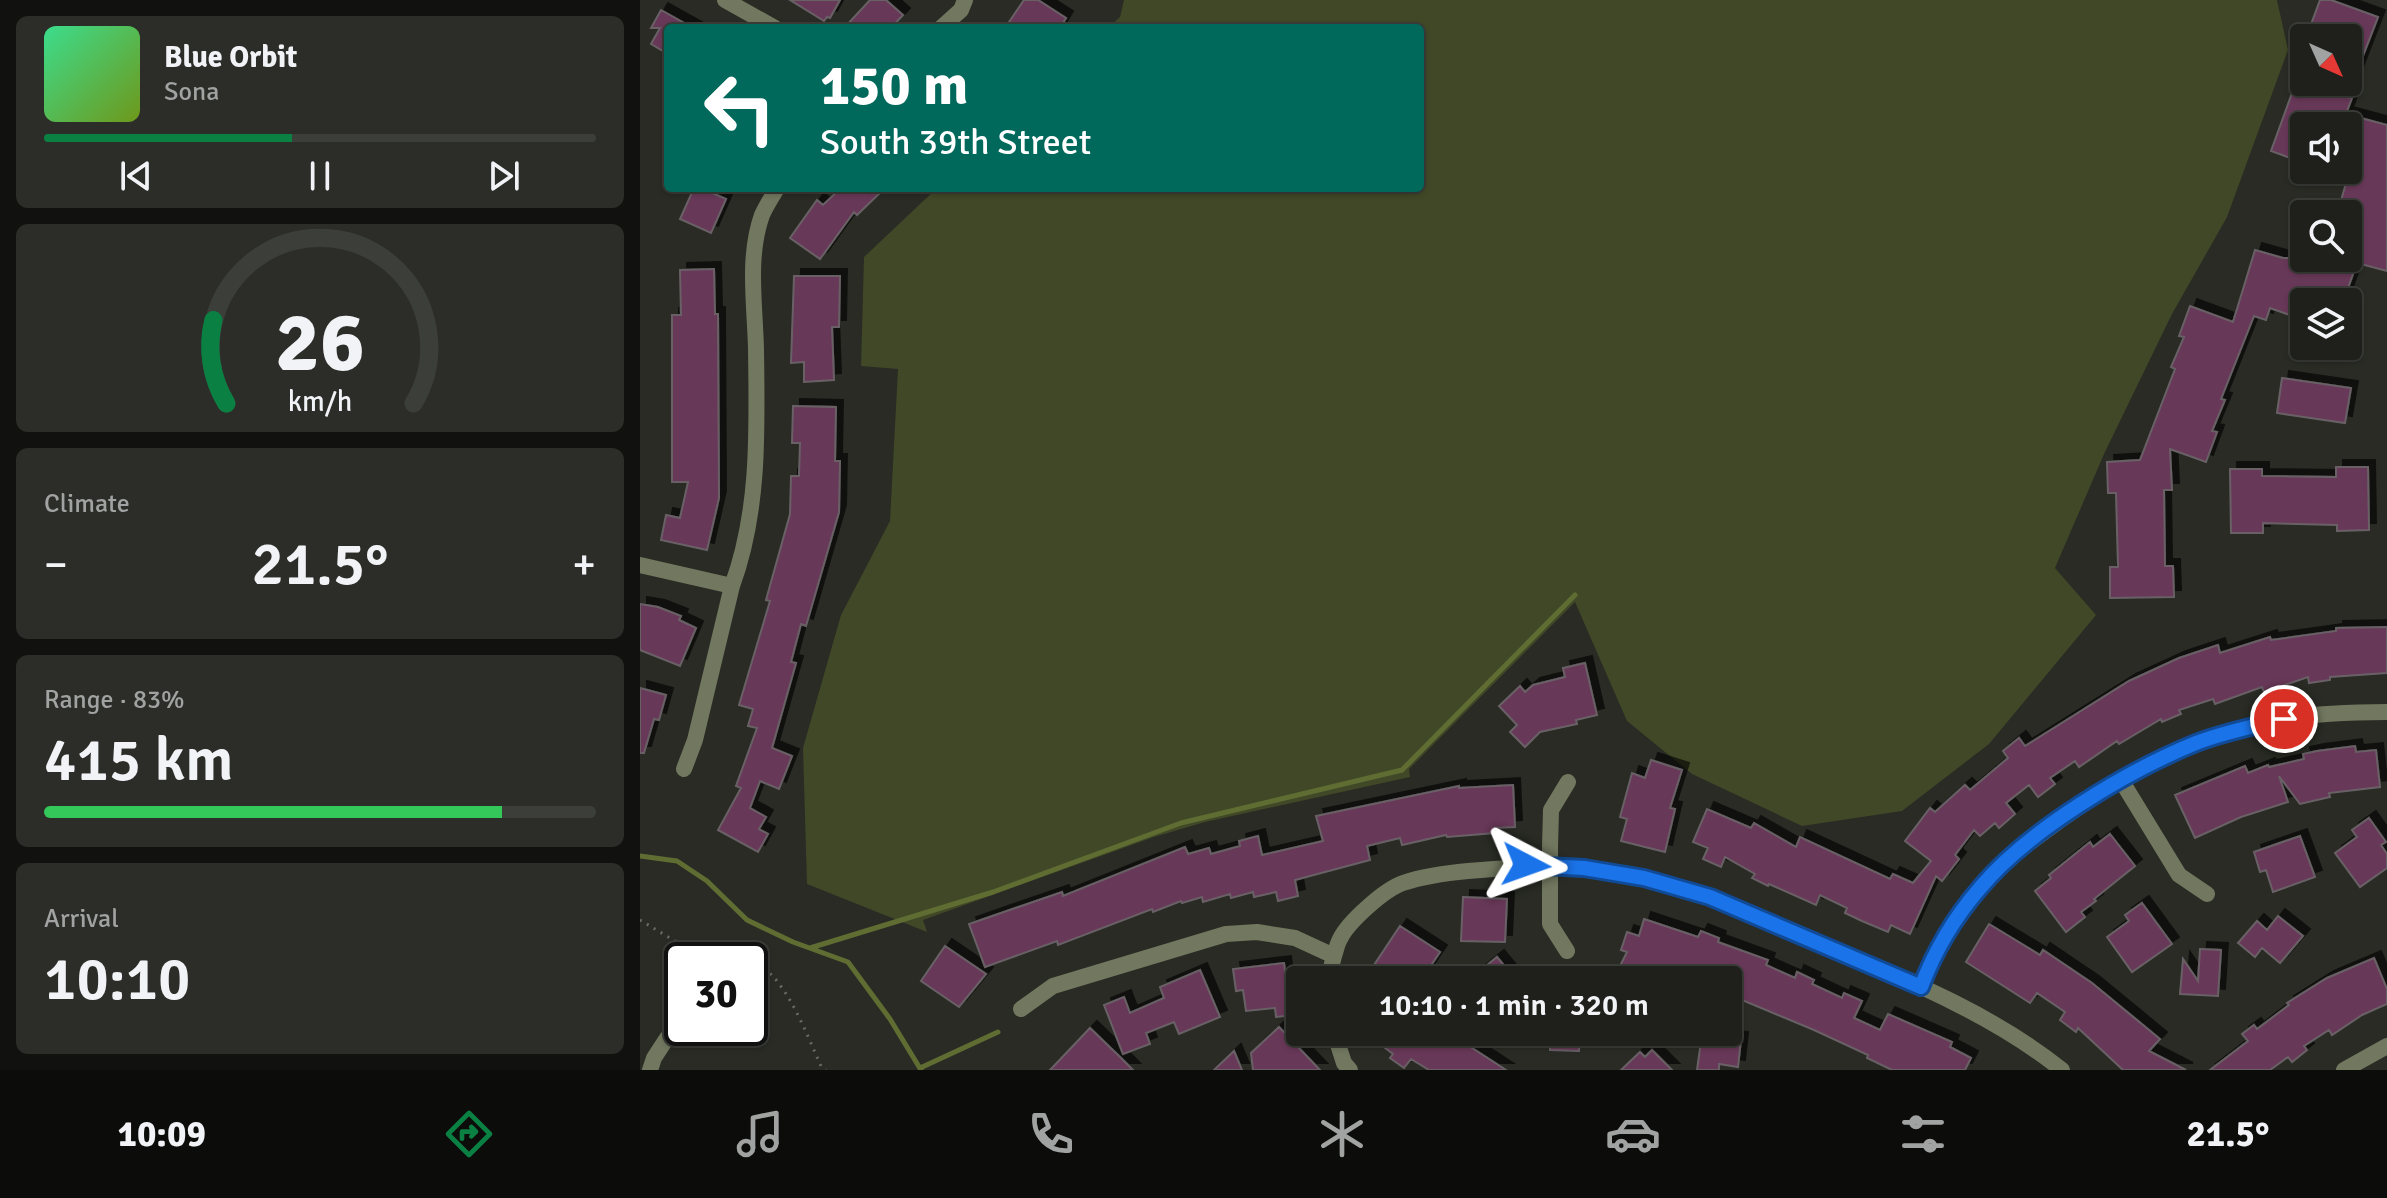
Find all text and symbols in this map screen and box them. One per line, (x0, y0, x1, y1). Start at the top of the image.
north arrow (2290, 24, 2362, 96)
map controls (2290, 24, 2362, 360)
text: Blue Orbit (164, 39, 297, 76)
text: 150 m (820, 51, 968, 120)
icon: left (688, 56, 792, 160)
text: Sona (164, 76, 219, 108)
button: sound (2290, 112, 2362, 184)
text: South 39th Street (820, 120, 1091, 165)
icon: previous (114, 154, 158, 198)
icon: pause (298, 154, 342, 198)
icon: next (482, 154, 526, 198)
button: search (2290, 200, 2362, 272)
button: layers (2290, 288, 2362, 360)
text: 26 (275, 291, 365, 393)
text: km/h (288, 384, 352, 419)
text: Climate (44, 488, 130, 520)
text: 21.5° (252, 528, 388, 602)
text: − (44, 538, 68, 592)
text: + (572, 538, 596, 592)
text: Range · 83% (44, 684, 185, 716)
pin (2250, 685, 2318, 753)
icon: arrive (2262, 697, 2306, 741)
text: 415 km (44, 724, 233, 798)
position arrow (1484, 823, 1568, 907)
text: Arrival (44, 903, 119, 935)
speed limit sign: 30 (664, 942, 768, 1046)
text: 10:10 (44, 943, 191, 1017)
text: 10:10 · 1 min · 320 m (1379, 987, 1649, 1024)
icon: directions (441, 1106, 497, 1162)
icon: music (732, 1106, 788, 1162)
icon: phone (1023, 1106, 1079, 1162)
icon: climate (1314, 1106, 1370, 1162)
icon: car (1605, 1106, 1661, 1162)
icon: filters (1895, 1106, 1951, 1162)
text: 10:09 (117, 1112, 206, 1157)
text: 21.5° (2186, 1112, 2269, 1157)

